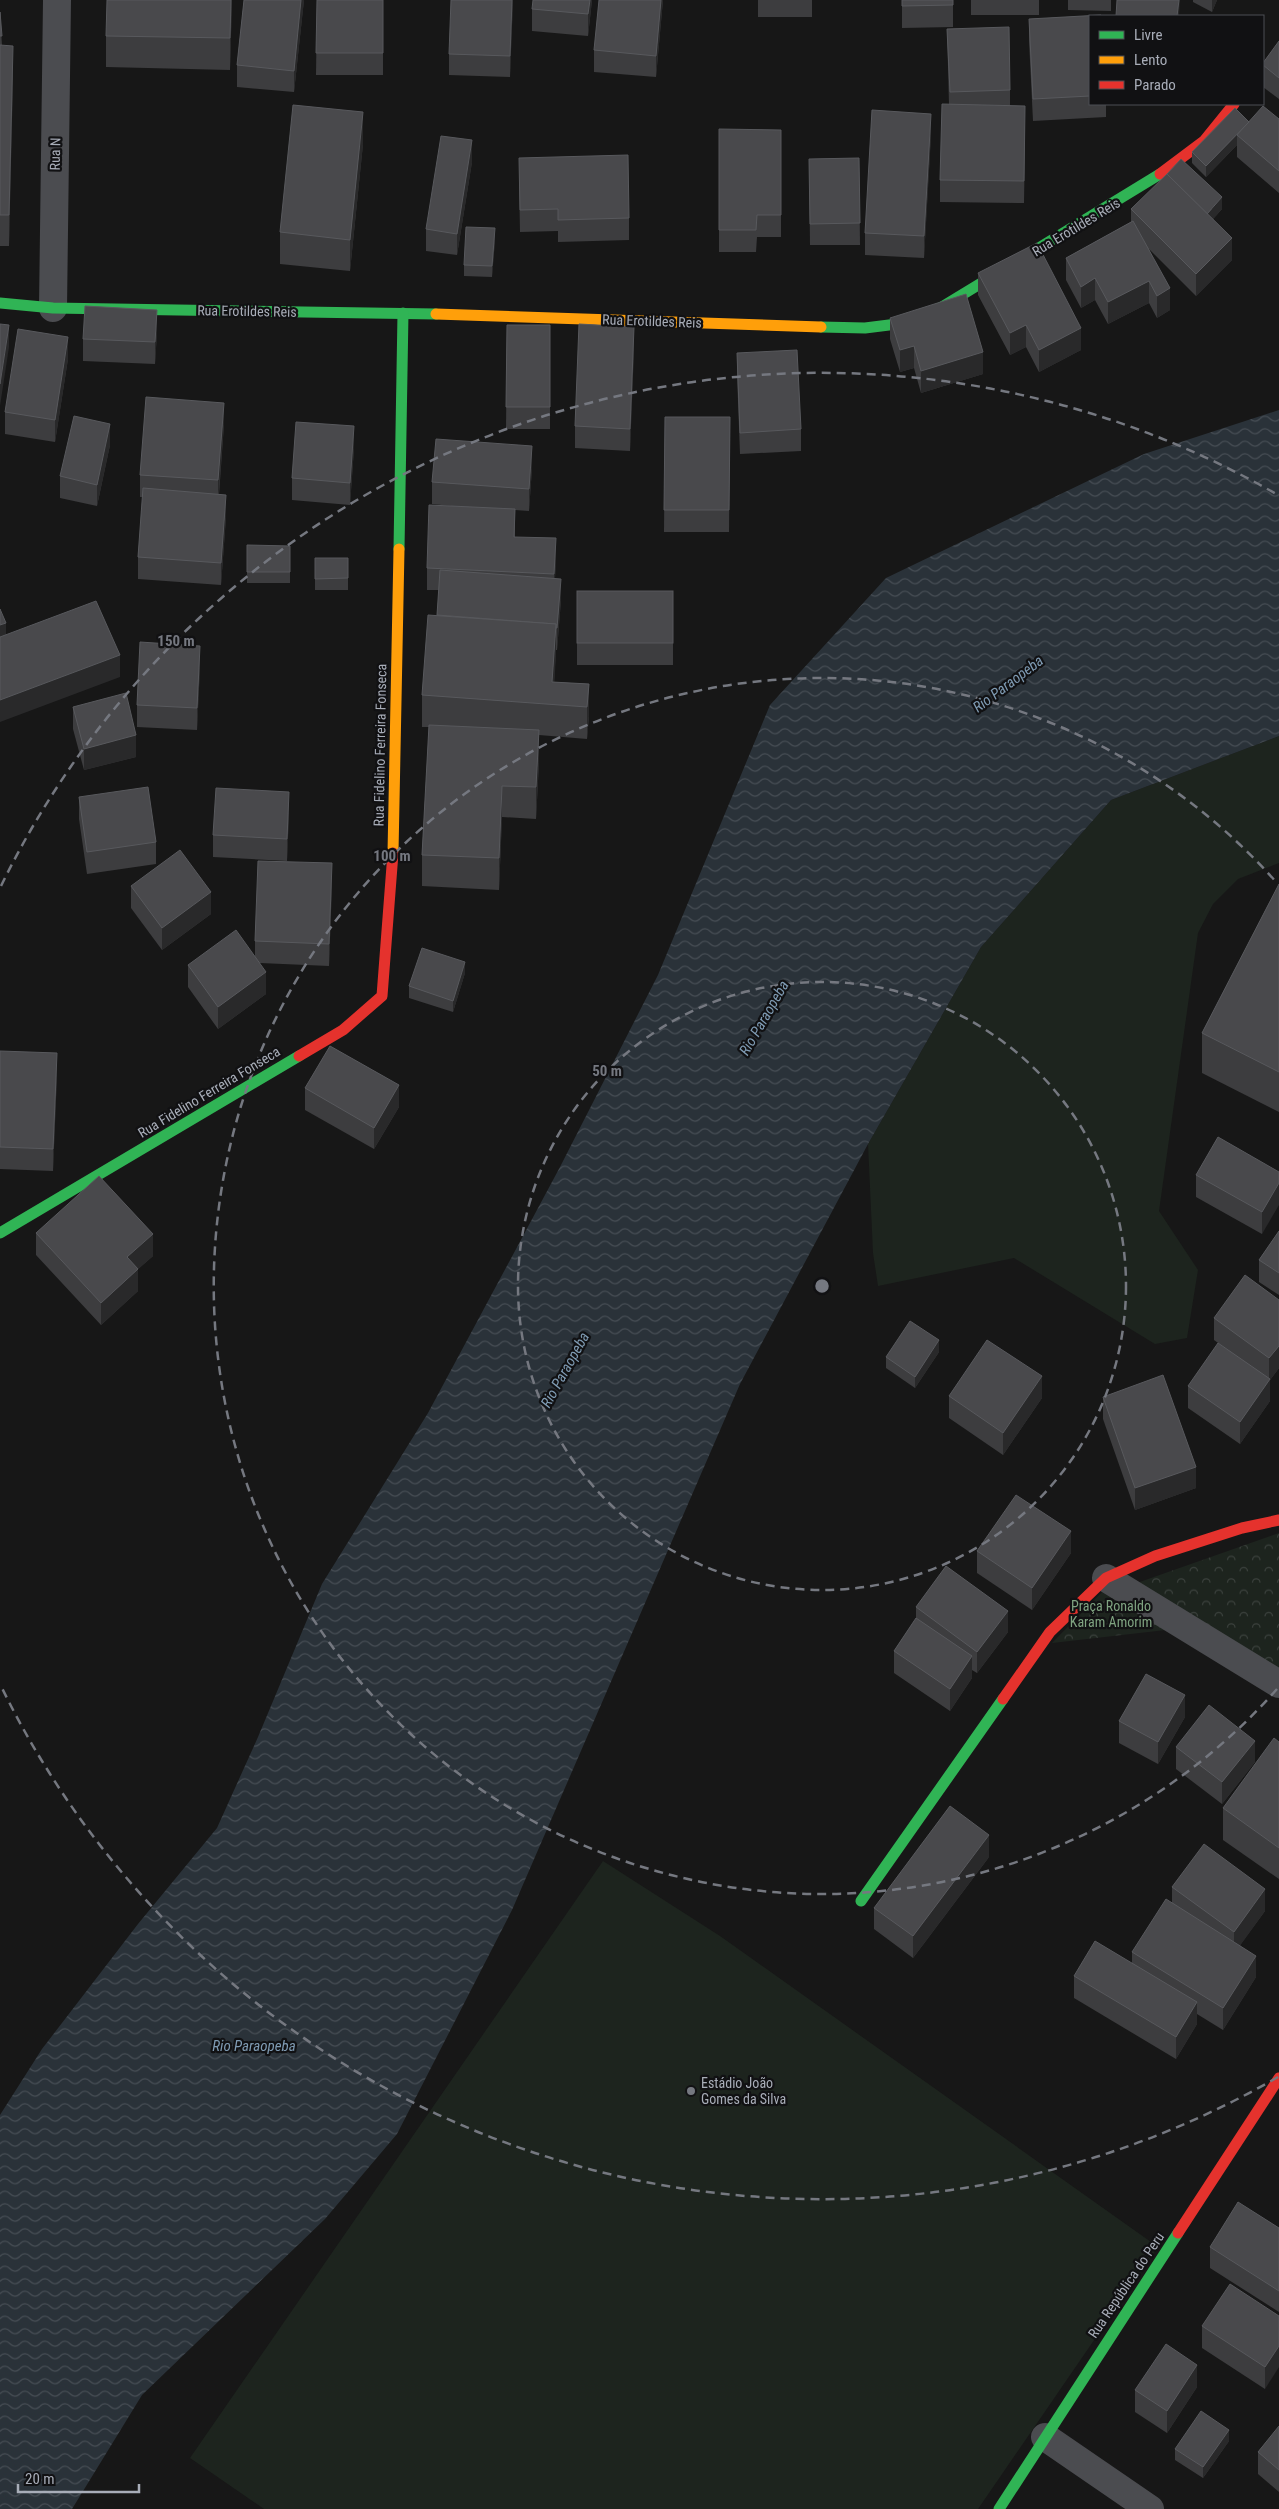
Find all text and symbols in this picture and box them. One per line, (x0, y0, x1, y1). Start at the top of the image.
legend (1089, 15, 1264, 105)
text: Livre (1134, 26, 1162, 44)
text: Lento (1134, 51, 1167, 69)
text: Parado (1134, 76, 1176, 94)
street label: Rua N (47, 137, 63, 171)
street label: Rua Erotildes Reis (1029, 195, 1123, 259)
street label: Rua Erotildes Reis (197, 302, 297, 320)
street label: Rua Erotildes Reis (602, 311, 702, 331)
text: 150 m (157, 632, 195, 650)
water label: Rio Paraopeba (969, 652, 1047, 716)
street label: Rua Fidelino Ferreira Fonseca (371, 663, 389, 827)
text: 100 m (373, 847, 411, 865)
water label: Rio Paraopeba (735, 977, 793, 1059)
street label: Rua Fidelino Ferreira Fonseca (135, 1043, 283, 1141)
text: 50 m (592, 1062, 622, 1080)
centre of rings (813, 1277, 831, 1295)
water label: Rio Paraopeba (537, 1329, 593, 1411)
park label: Praça Ronaldo Karam Amorim (1070, 1598, 1152, 1630)
water label: Rio Paraopeba (212, 2037, 296, 2055)
place label: Estádio João Gomes da Silva (701, 2075, 786, 2107)
marker: Estádio João Gomes da Silva (685, 2085, 697, 2097)
street label: Rua República do Peru (1085, 2229, 1167, 2341)
scale bar (18, 2462, 139, 2494)
text: 20 m (25, 2470, 55, 2488)

